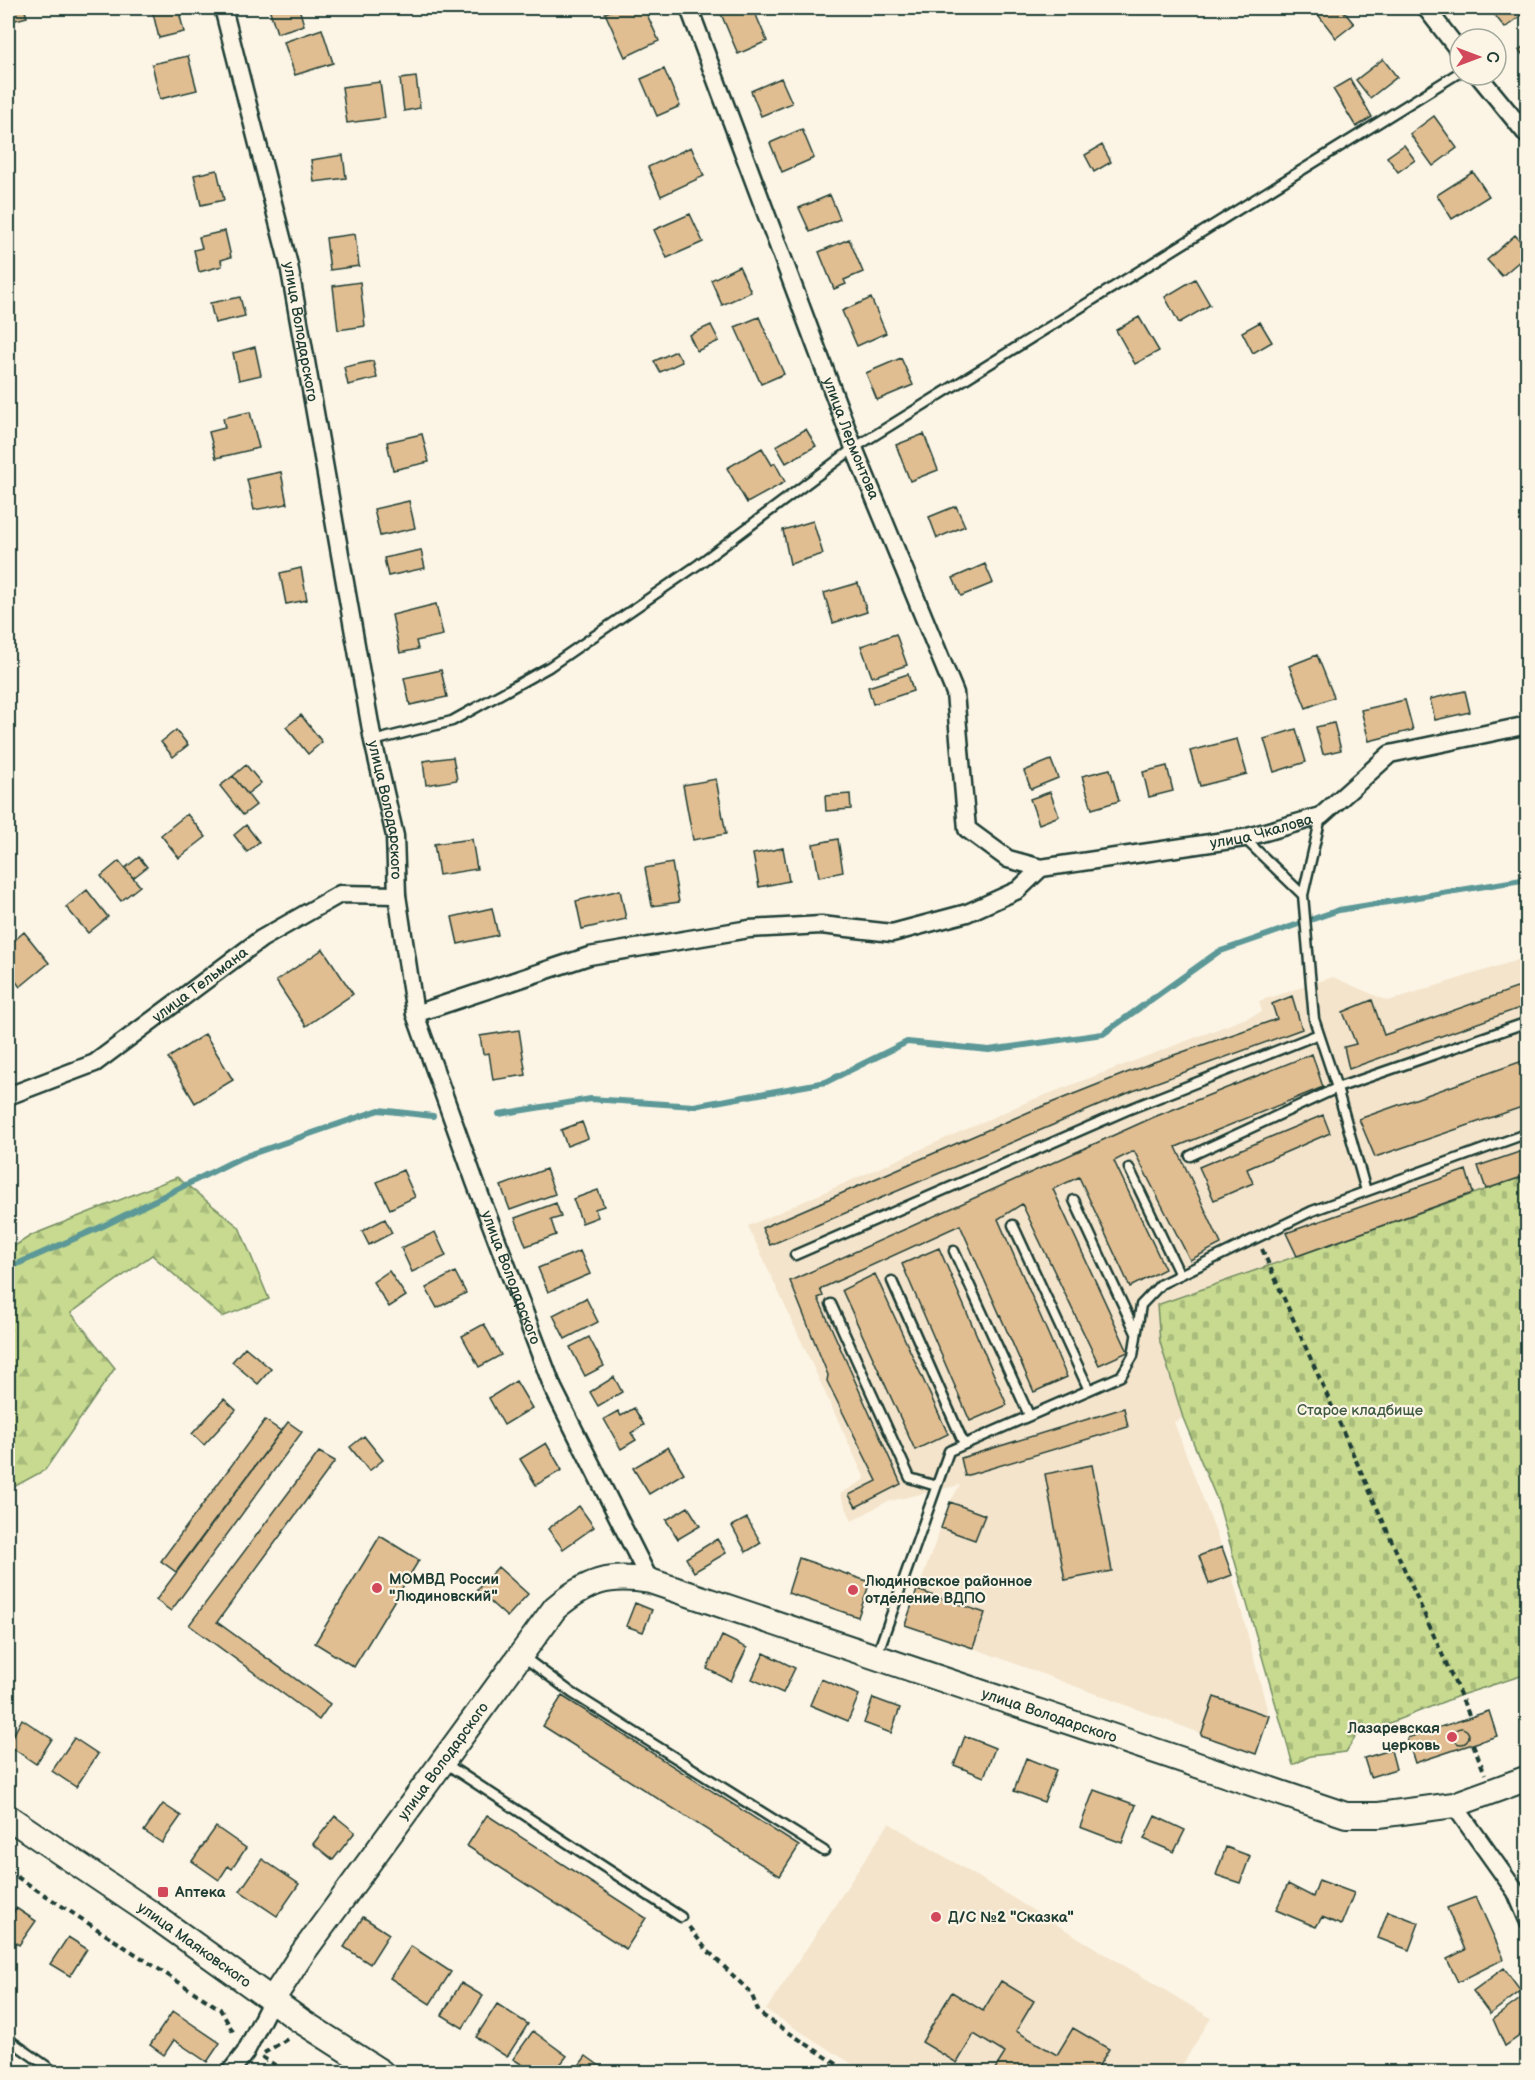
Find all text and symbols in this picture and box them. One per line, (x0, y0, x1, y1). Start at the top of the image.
north arrow (1448, 27, 1508, 87)
text: С (1482, 51, 1501, 63)
street label: улица Володарского (279, 260, 322, 403)
street label: улица Лермонтова (818, 375, 883, 503)
street label: улица Володарского (363, 739, 405, 880)
street label: улица Чкалова (1209, 810, 1315, 853)
street label: улица Тельмана (149, 943, 252, 1027)
street label: улица Володарского (477, 1208, 545, 1347)
park label: Старое кладбище (1297, 1401, 1423, 1420)
place label: МОМВД России "Людиновский" (389, 1570, 499, 1606)
place label: Людиновское районное отделение ВДПО (864, 1572, 1032, 1608)
marker: МОМВД России "Людиновский" (370, 1581, 384, 1595)
marker: Людиновское районное отделение ВДПО (846, 1583, 860, 1597)
street label: улица Володарского (979, 1684, 1120, 1747)
street label: улица Володарского (394, 1698, 493, 1824)
place label: Лазаревская церковь (1346, 1719, 1440, 1755)
marker: Лазаревская церковь (1445, 1730, 1459, 1744)
place label: Аптека (174, 1883, 226, 1902)
marker: Аптека (156, 1885, 170, 1899)
street label: улица Маяковского (134, 1898, 255, 1992)
place label: Д/С №2 "Сказка" (948, 1908, 1074, 1927)
marker: Д/С №2 "Сказка" (929, 1910, 943, 1924)

